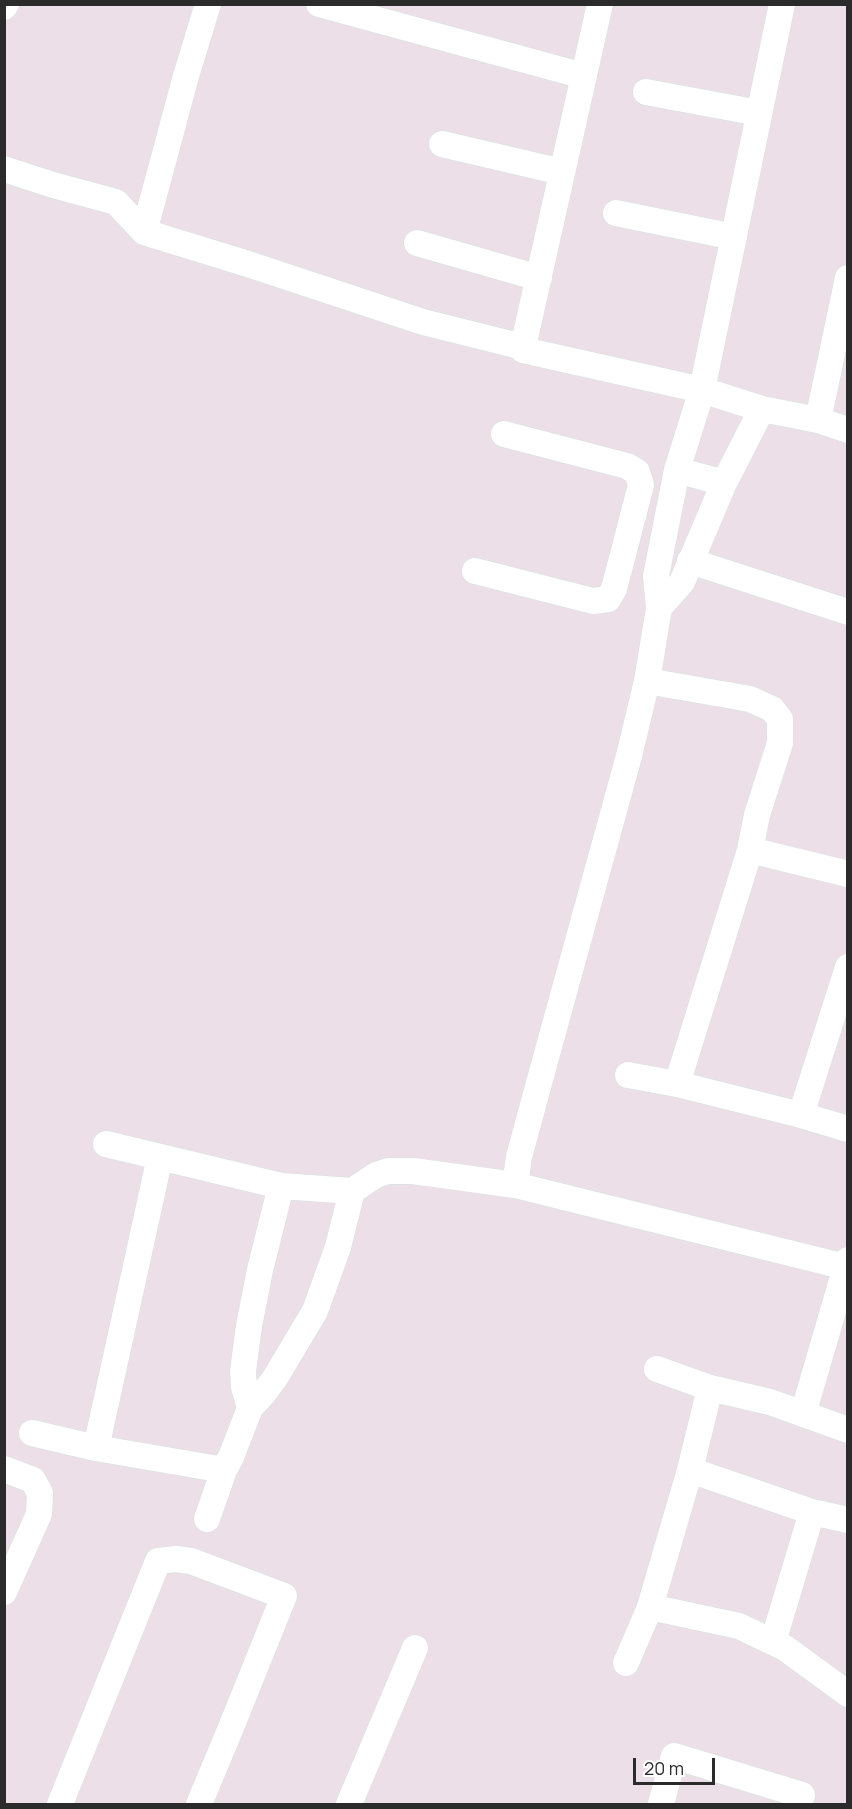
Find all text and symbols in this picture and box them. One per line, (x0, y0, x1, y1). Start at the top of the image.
scale bar (636, 1746, 718, 1784)
text: 20 m (644, 1756, 684, 1780)

